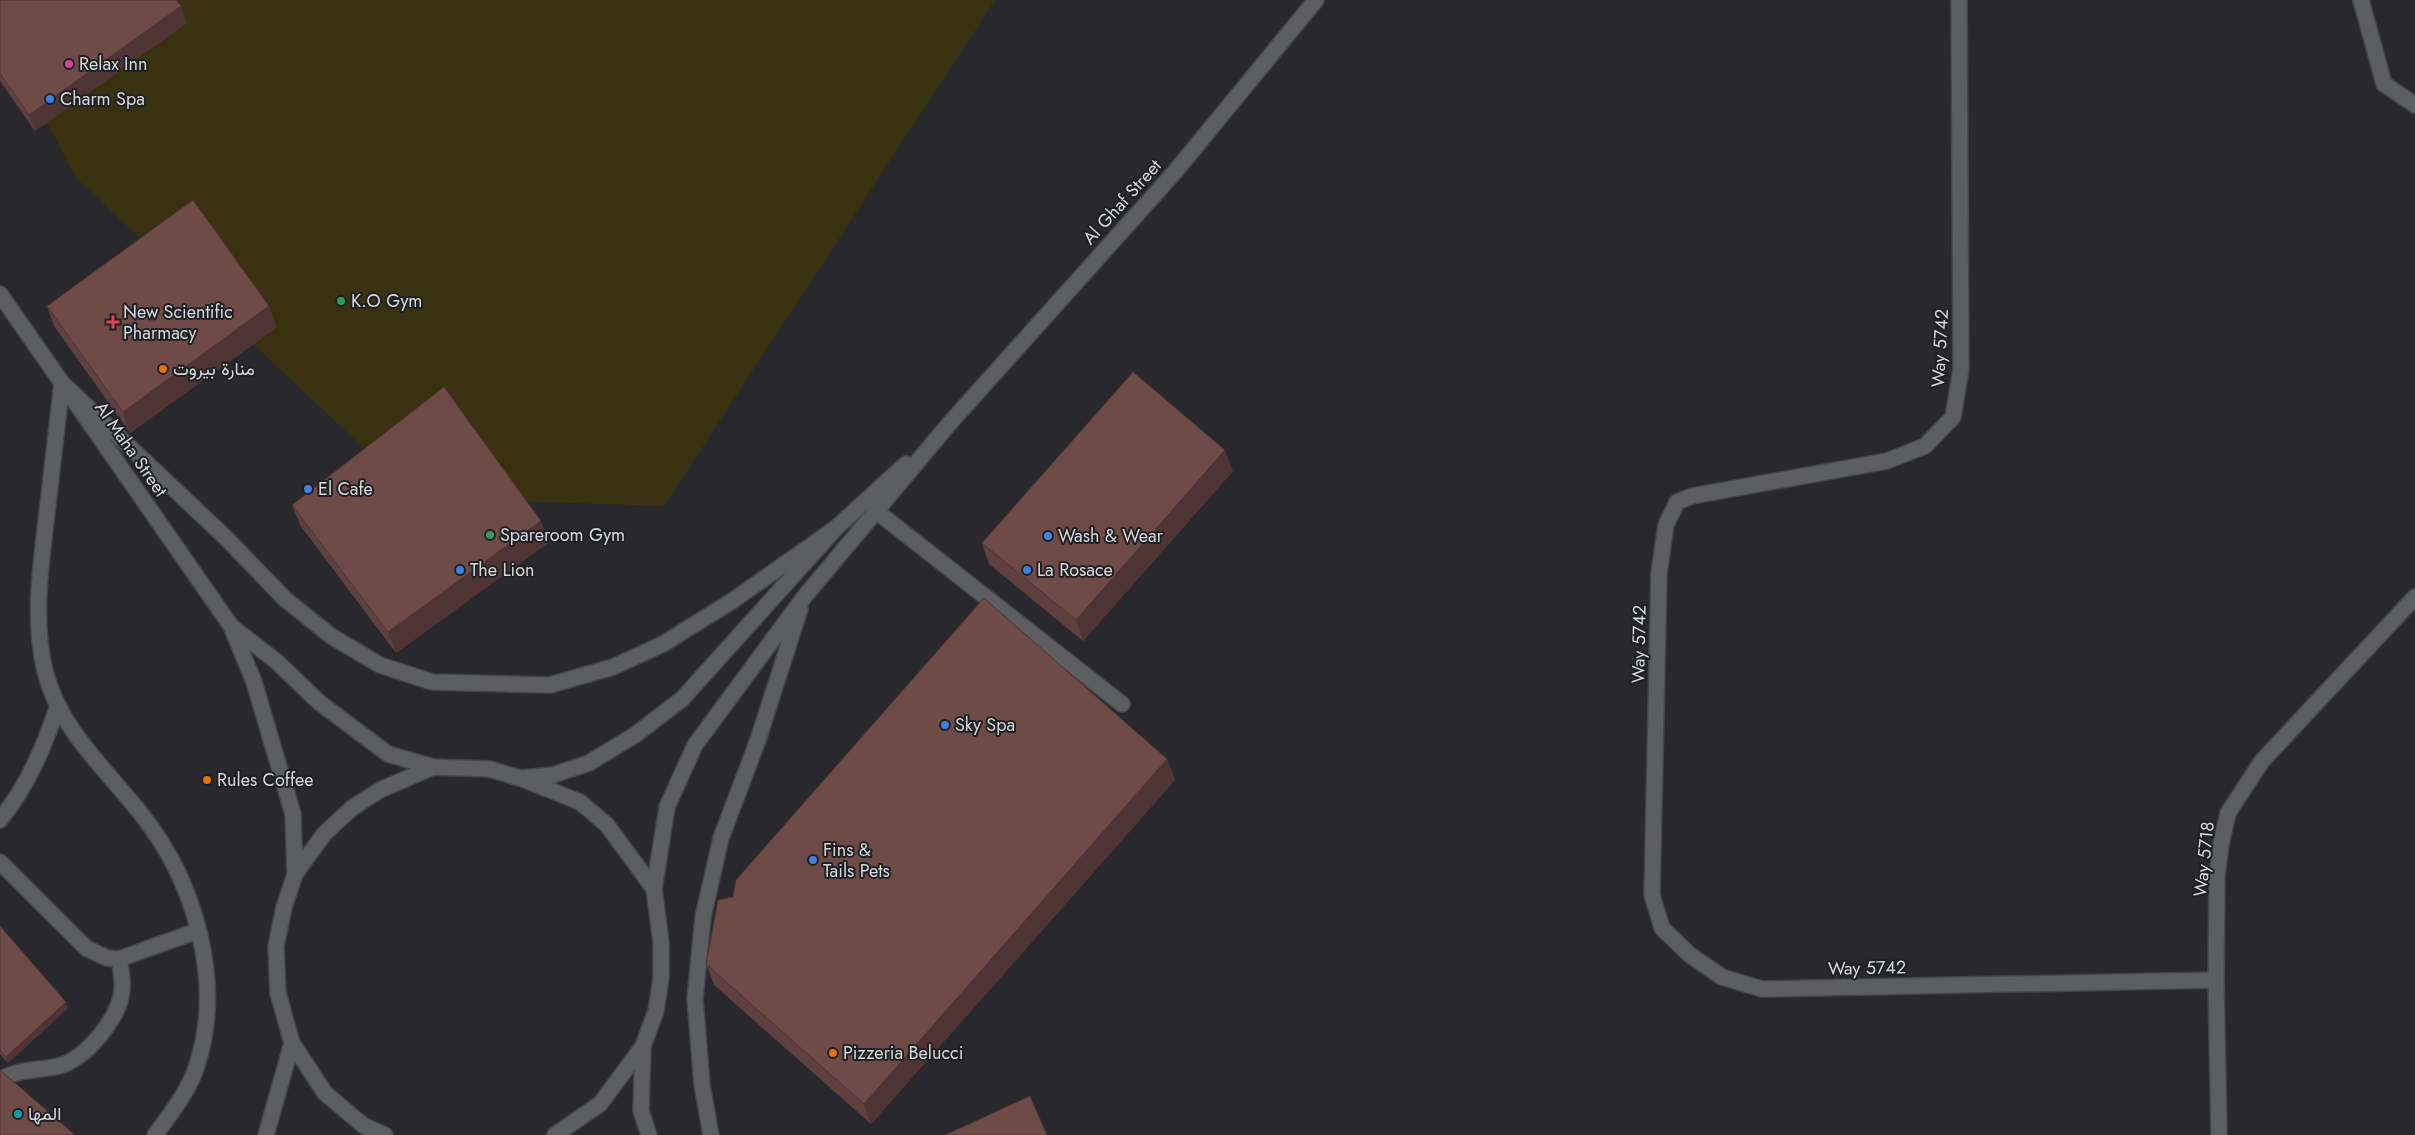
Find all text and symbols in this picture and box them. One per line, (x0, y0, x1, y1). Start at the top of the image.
place label: Relax Inn (79, 51, 147, 77)
marker: Relax Inn (63, 58, 75, 70)
place label: Charm Spa (60, 86, 145, 112)
marker: Charm Spa (44, 93, 56, 105)
street label: Al Ghaf Street (1077, 153, 1168, 250)
place label: K.O Gym (351, 288, 422, 314)
marker: K.O Gym (335, 295, 347, 307)
place label: New Scientific Pharmacy (123, 299, 233, 346)
street label: Way 5742 (1925, 308, 1955, 388)
marker: New Scientific Pharmacy (107, 316, 119, 328)
place label: منارة بيروت (173, 356, 255, 382)
marker: منارة بيروت (157, 363, 169, 375)
street label: Al Maha Street (88, 396, 174, 503)
place label: El Cafe (318, 476, 373, 502)
marker: El Cafe (302, 483, 314, 495)
place label: Spareroom Gym (500, 522, 625, 548)
place label: Wash & Wear (1058, 523, 1164, 549)
marker: Spareroom Gym (484, 529, 496, 541)
marker: Wash & Wear (1042, 530, 1054, 542)
place label: The Lion (470, 557, 535, 583)
place label: La Rosace (1037, 557, 1113, 583)
marker: The Lion (454, 564, 466, 576)
marker: La Rosace (1021, 564, 1033, 576)
street label: Way 5742 (1625, 605, 1653, 683)
place label: Sky Spa (955, 712, 1015, 738)
marker: Sky Spa (939, 719, 951, 731)
place label: Rules Coffee (217, 767, 314, 793)
marker: Rules Coffee (201, 774, 213, 786)
street label: Way 5718 (2187, 820, 2221, 898)
place label: Fins & Tails Pets (823, 837, 890, 884)
marker: Fins & Tails Pets (807, 854, 819, 866)
street label: Way 5742 (1828, 954, 1906, 982)
place label: Pizzeria Belucci (843, 1040, 963, 1066)
marker: Pizzeria Belucci (827, 1047, 839, 1059)
place label: المها (28, 1101, 61, 1127)
marker: المها (12, 1108, 24, 1120)

